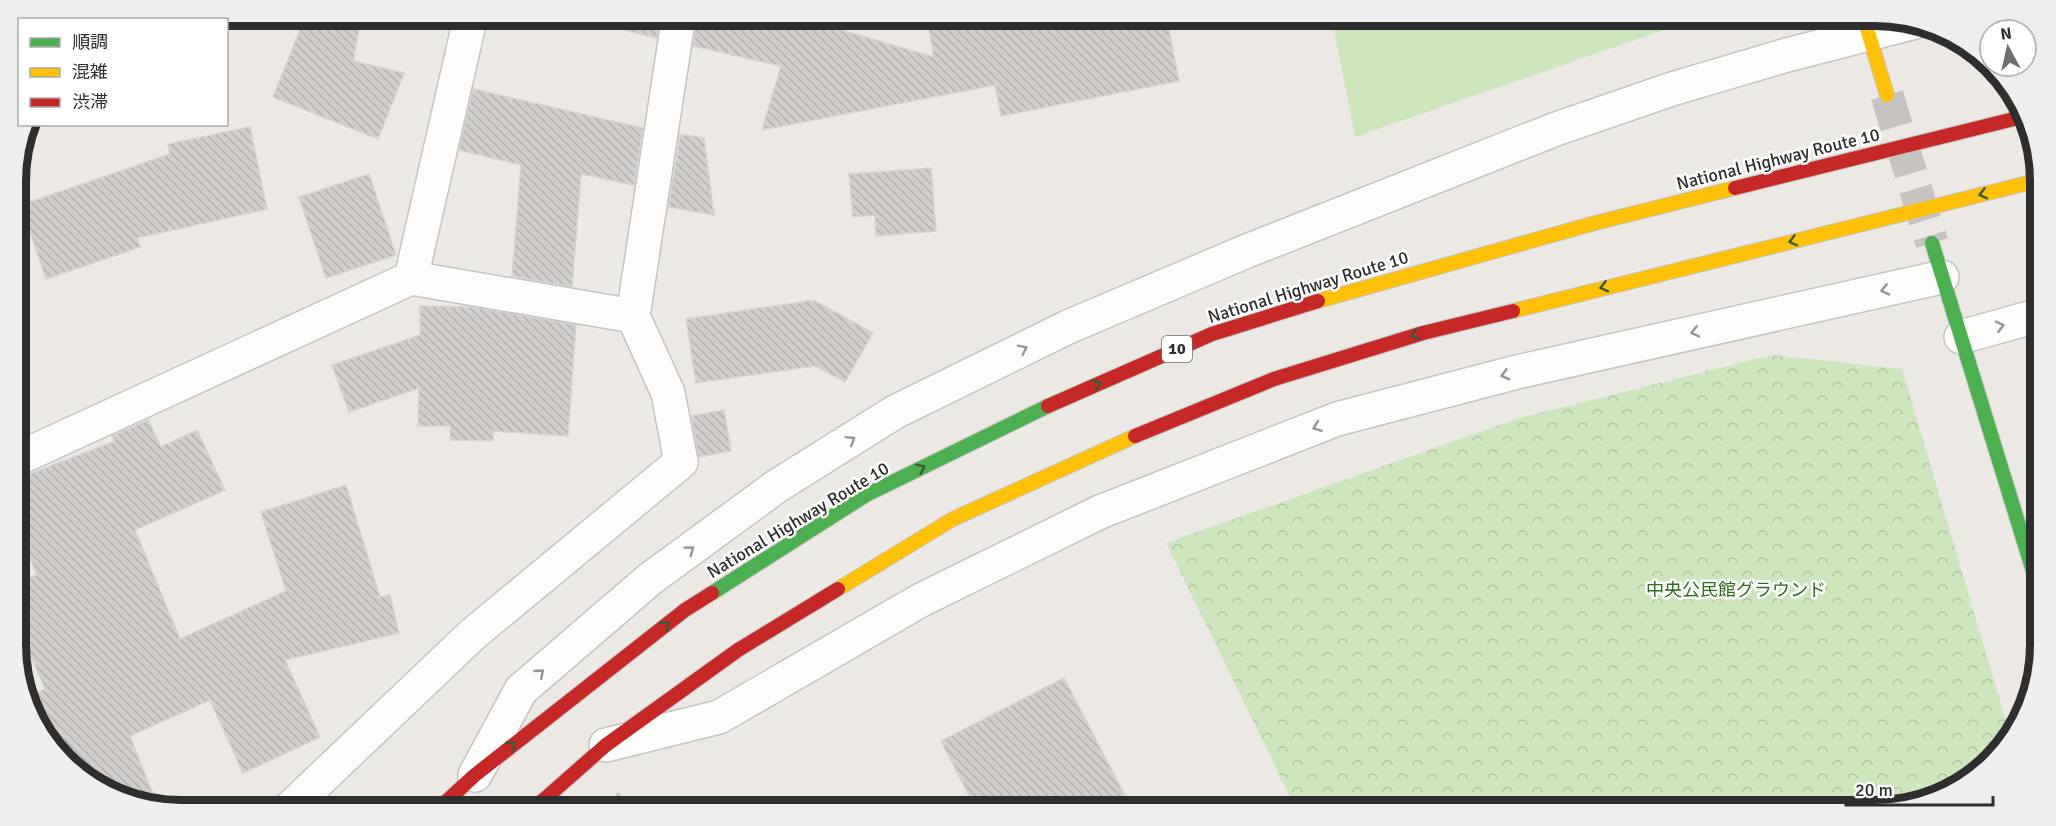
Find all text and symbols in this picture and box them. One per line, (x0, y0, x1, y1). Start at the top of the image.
legend (18, 18, 228, 126)
north arrow (1978, 18, 2038, 78)
text: N (1999, 23, 2013, 45)
text: 順調 (72, 31, 108, 53)
text: 混雑 (72, 61, 108, 83)
text: 渋滞 (72, 91, 108, 113)
street label: National Highway Route 10 (1674, 123, 1882, 195)
one-way arrow (1978, 187, 1988, 200)
one-way arrow (1789, 233, 1799, 246)
street label: National Highway Route 10 (1205, 246, 1411, 328)
one-way arrow (1599, 280, 1609, 293)
one-way arrow (1881, 283, 1891, 296)
one-way arrow (1995, 321, 2005, 334)
one-way arrow (1690, 325, 1700, 338)
one-way arrow (1410, 328, 1421, 340)
road number: 10 (1162, 336, 1192, 362)
one-way arrow (1017, 344, 1028, 356)
one-way arrow (1500, 367, 1510, 380)
one-way arrow (1090, 379, 1101, 391)
one-way arrow (1312, 420, 1323, 432)
one-way arrow (845, 435, 855, 447)
street label: National Highway Route 10 (703, 457, 893, 583)
one-way arrow (915, 464, 925, 475)
one-way arrow (684, 546, 695, 557)
park label: 中央公民館グラウンド (1646, 579, 1826, 601)
one-way arrow (659, 622, 670, 633)
one-way arrow (533, 670, 544, 681)
one-way arrow (506, 742, 517, 753)
scale bar (1846, 769, 1993, 807)
text: 20 m (1855, 779, 1893, 801)

